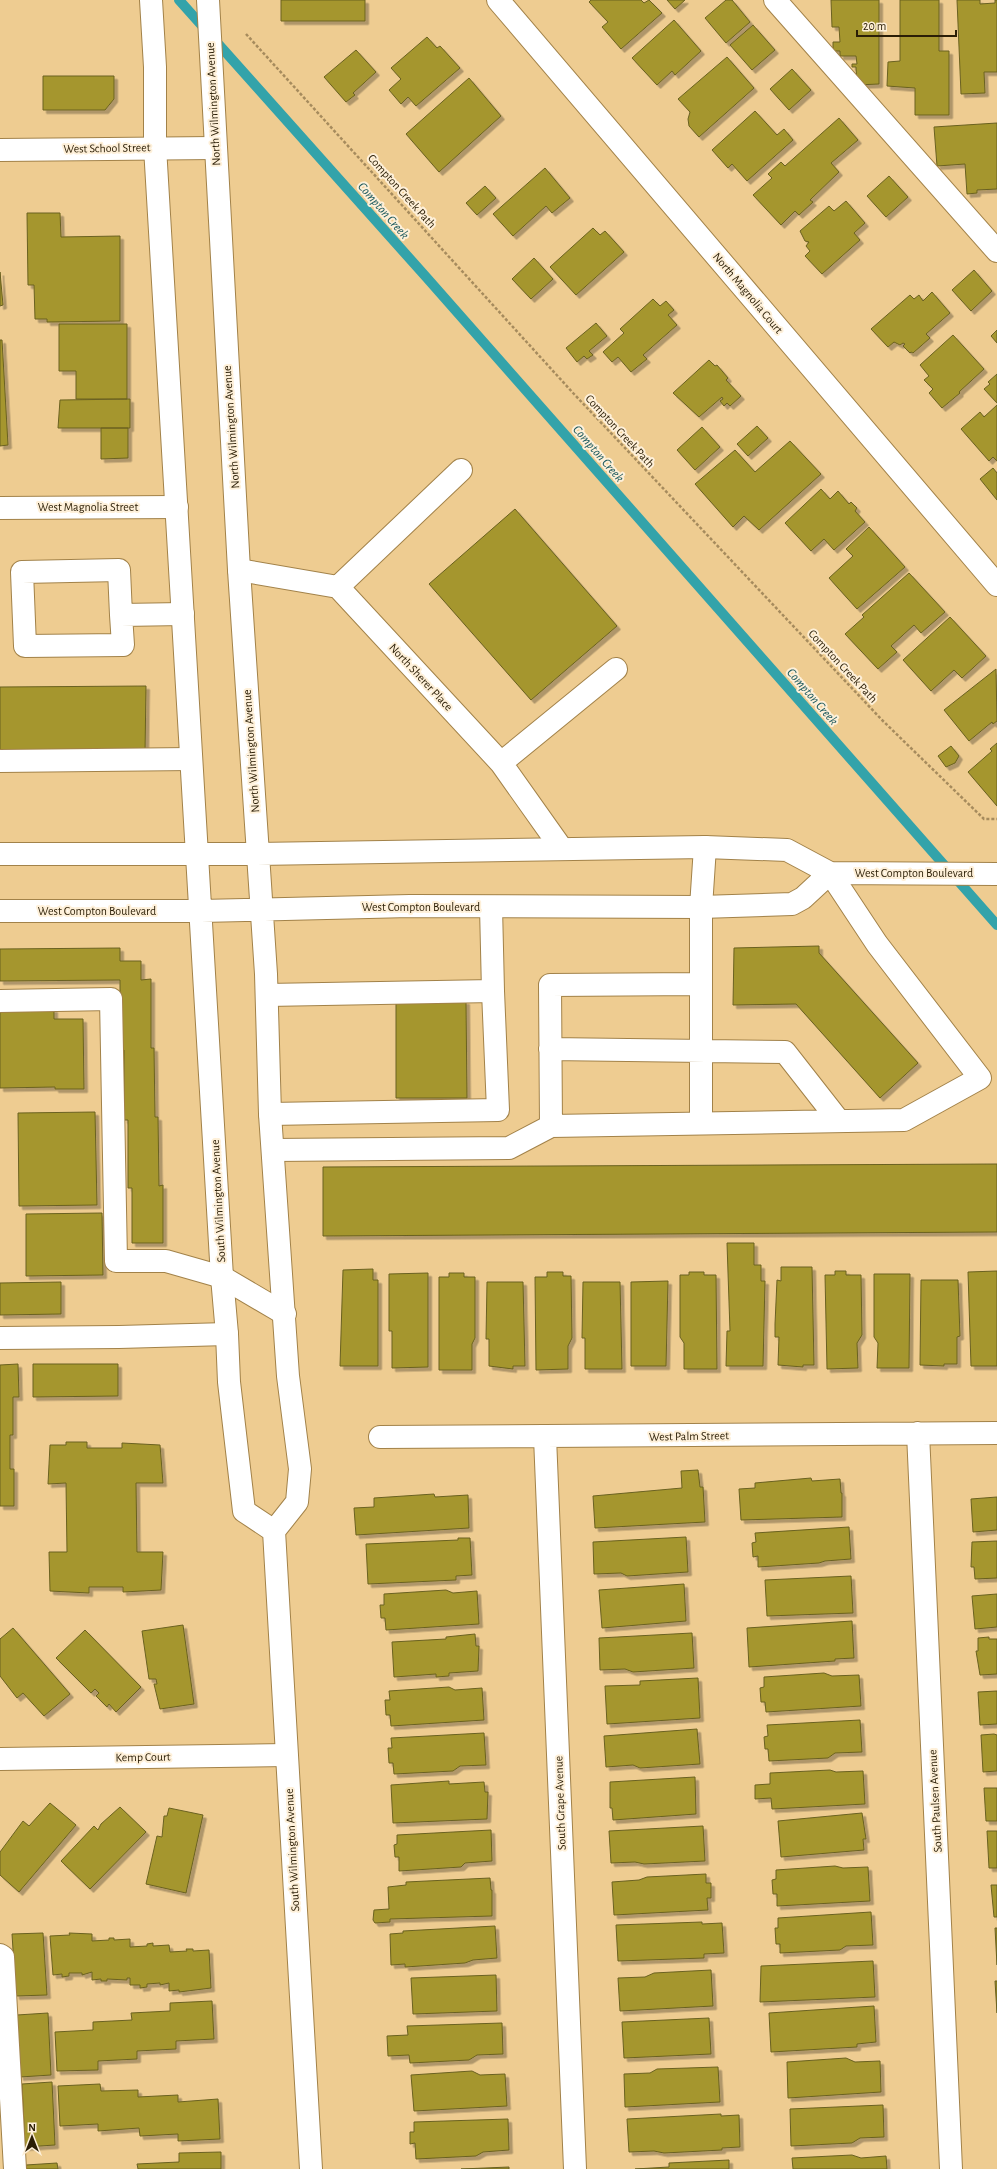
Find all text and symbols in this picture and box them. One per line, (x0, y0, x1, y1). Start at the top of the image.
scale bar (857, 12, 956, 38)
text: 20 m (863, 20, 886, 32)
street label: North Wilmington Avenue (204, 42, 222, 166)
street label: West School Street (63, 141, 151, 155)
street label: Compton Creek Path (365, 151, 439, 231)
water label: Compton Creek (354, 179, 412, 243)
street label: North Magnolia Court (711, 250, 785, 336)
street label: North Wilmington Avenue (221, 365, 241, 489)
street label: Compton Creek Path (582, 391, 658, 471)
water label: Compton Creek (569, 422, 627, 486)
street label: West Magnolia Street (38, 501, 138, 513)
street label: Compton Creek Path (805, 626, 881, 706)
street label: North Sherer Place (387, 641, 455, 713)
water label: Compton Creek (783, 665, 841, 729)
street label: North Wilmington Avenue (241, 689, 261, 813)
street label: West Compton Boulevard (855, 867, 973, 879)
street label: West Compton Boulevard (362, 901, 480, 913)
street label: West Compton Boulevard (38, 905, 156, 917)
street label: South Wilmington Avenue (209, 1139, 227, 1263)
street label: West Palm Street (649, 1429, 729, 1443)
street label: South Paulsen Avenue (926, 1749, 944, 1853)
street label: Kemp Court (115, 1751, 171, 1763)
street label: South Grape Avenue (552, 1756, 568, 1850)
street label: South Wilmington Avenue (283, 1788, 301, 1912)
north arrow (12, 2117, 52, 2157)
text: N (28, 2122, 36, 2133)

